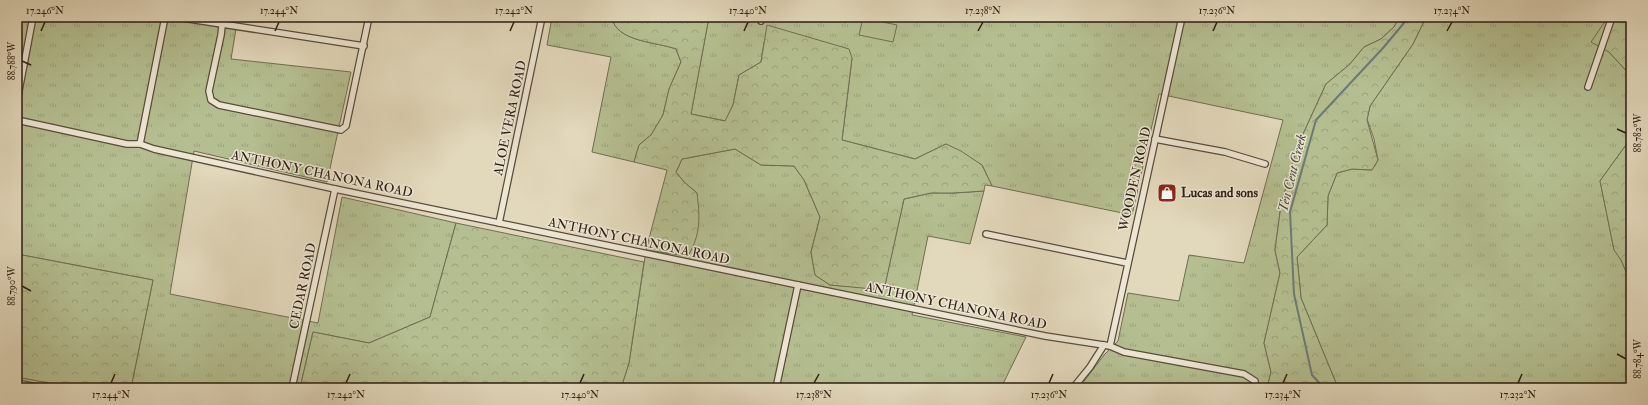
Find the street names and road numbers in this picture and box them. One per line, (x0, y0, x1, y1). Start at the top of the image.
street label: ALOE VERA ROAD (490, 59, 530, 178)
street label: WOODEN ROAD (1115, 125, 1155, 234)
street label: ANTHONY CHANONA ROAD (229, 147, 414, 201)
street label: ANTHONY CHANONA ROAD (546, 214, 731, 268)
street label: CEDAR ROAD (286, 241, 320, 331)
street label: ANTHONY CHANONA ROAD (863, 279, 1048, 333)

